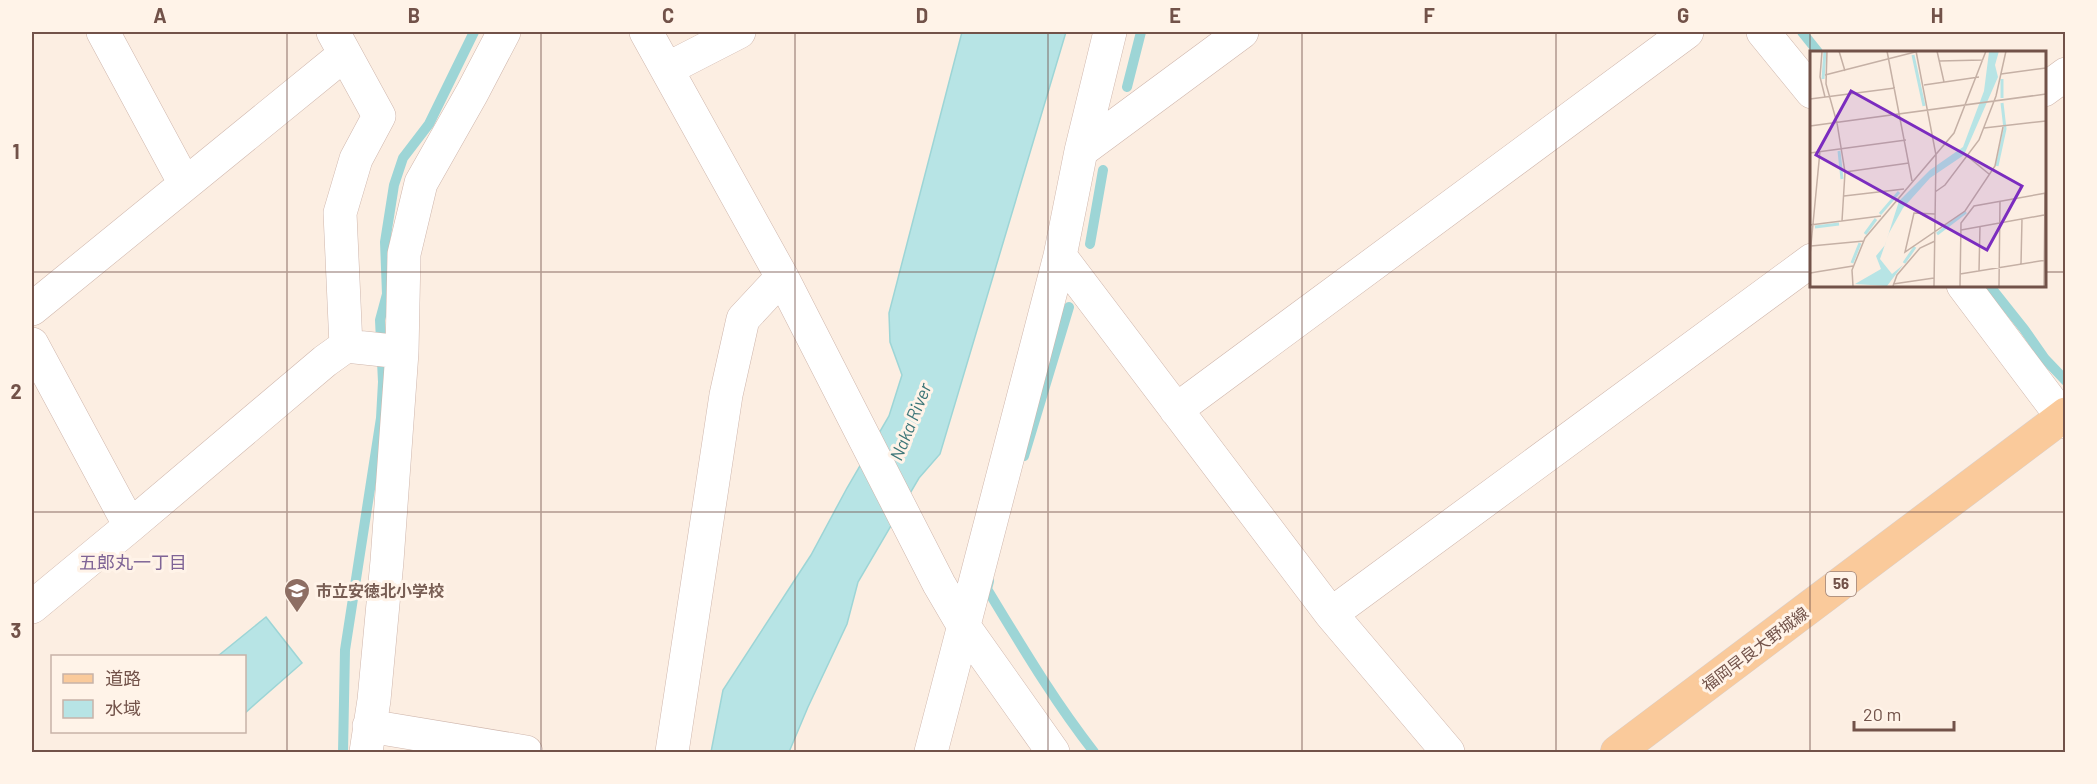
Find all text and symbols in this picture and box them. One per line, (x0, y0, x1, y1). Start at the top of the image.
text: A (153, 3, 167, 27)
text: B (408, 3, 420, 27)
text: C (662, 3, 674, 27)
text: D (916, 3, 928, 27)
text: E (1169, 3, 1181, 27)
text: F (1423, 3, 1435, 27)
text: G (1677, 3, 1689, 27)
text: H (1931, 3, 1943, 27)
inset map (1810, 51, 2046, 286)
text: 1 (12, 139, 20, 163)
text: 2 (10, 379, 22, 403)
water label: Naka River (885, 379, 936, 464)
district label: 五郎丸一丁目 (79, 551, 187, 573)
road number: 56 (1826, 572, 1856, 596)
school or university icon: 市立安徳北小学校 (282, 576, 312, 614)
place label: 市立安徳北小学校 (316, 581, 444, 600)
street label: 福岡早良大野城線 (1698, 602, 1812, 695)
text: 3 (11, 618, 21, 642)
legend (51, 655, 246, 733)
text: 道路 (105, 667, 141, 689)
scale bar (1854, 694, 1954, 732)
text: 水域 (105, 697, 141, 719)
text: 20 m (1863, 703, 1901, 725)

